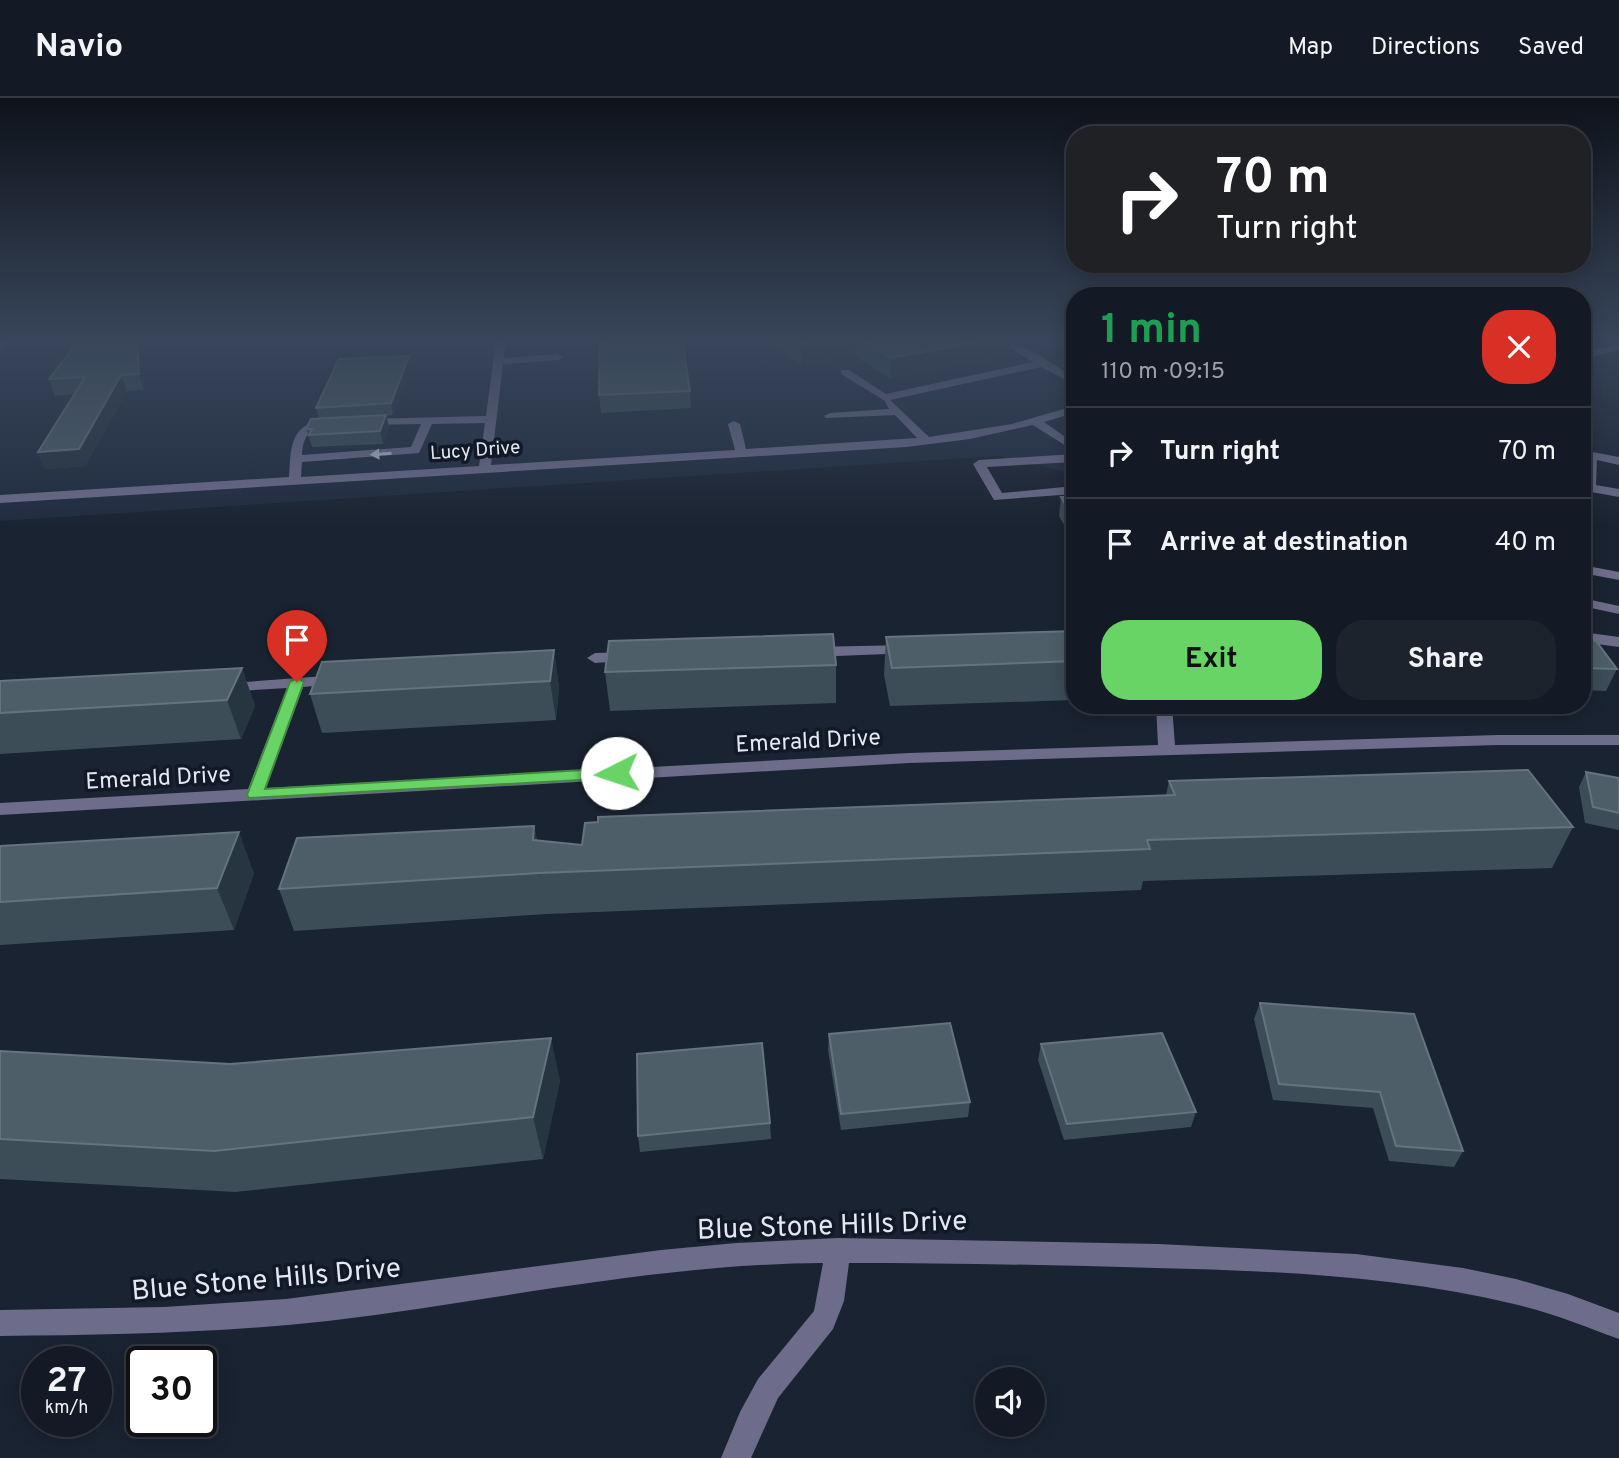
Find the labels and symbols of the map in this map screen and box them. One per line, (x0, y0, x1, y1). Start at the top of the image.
street label: Lucy Drive (429, 436, 521, 466)
one-way arrow (369, 449, 391, 460)
pin (267, 610, 327, 682)
street label: Emerald Drive (735, 724, 882, 761)
position arrow (580, 736, 654, 810)
street label: Emerald Drive (85, 761, 232, 798)
street label: Blue Stone Hills Drive (696, 1204, 968, 1250)
street label: Blue Stone Hills Drive (130, 1251, 403, 1311)
speed limit sign: 30 (126, 1346, 217, 1437)

